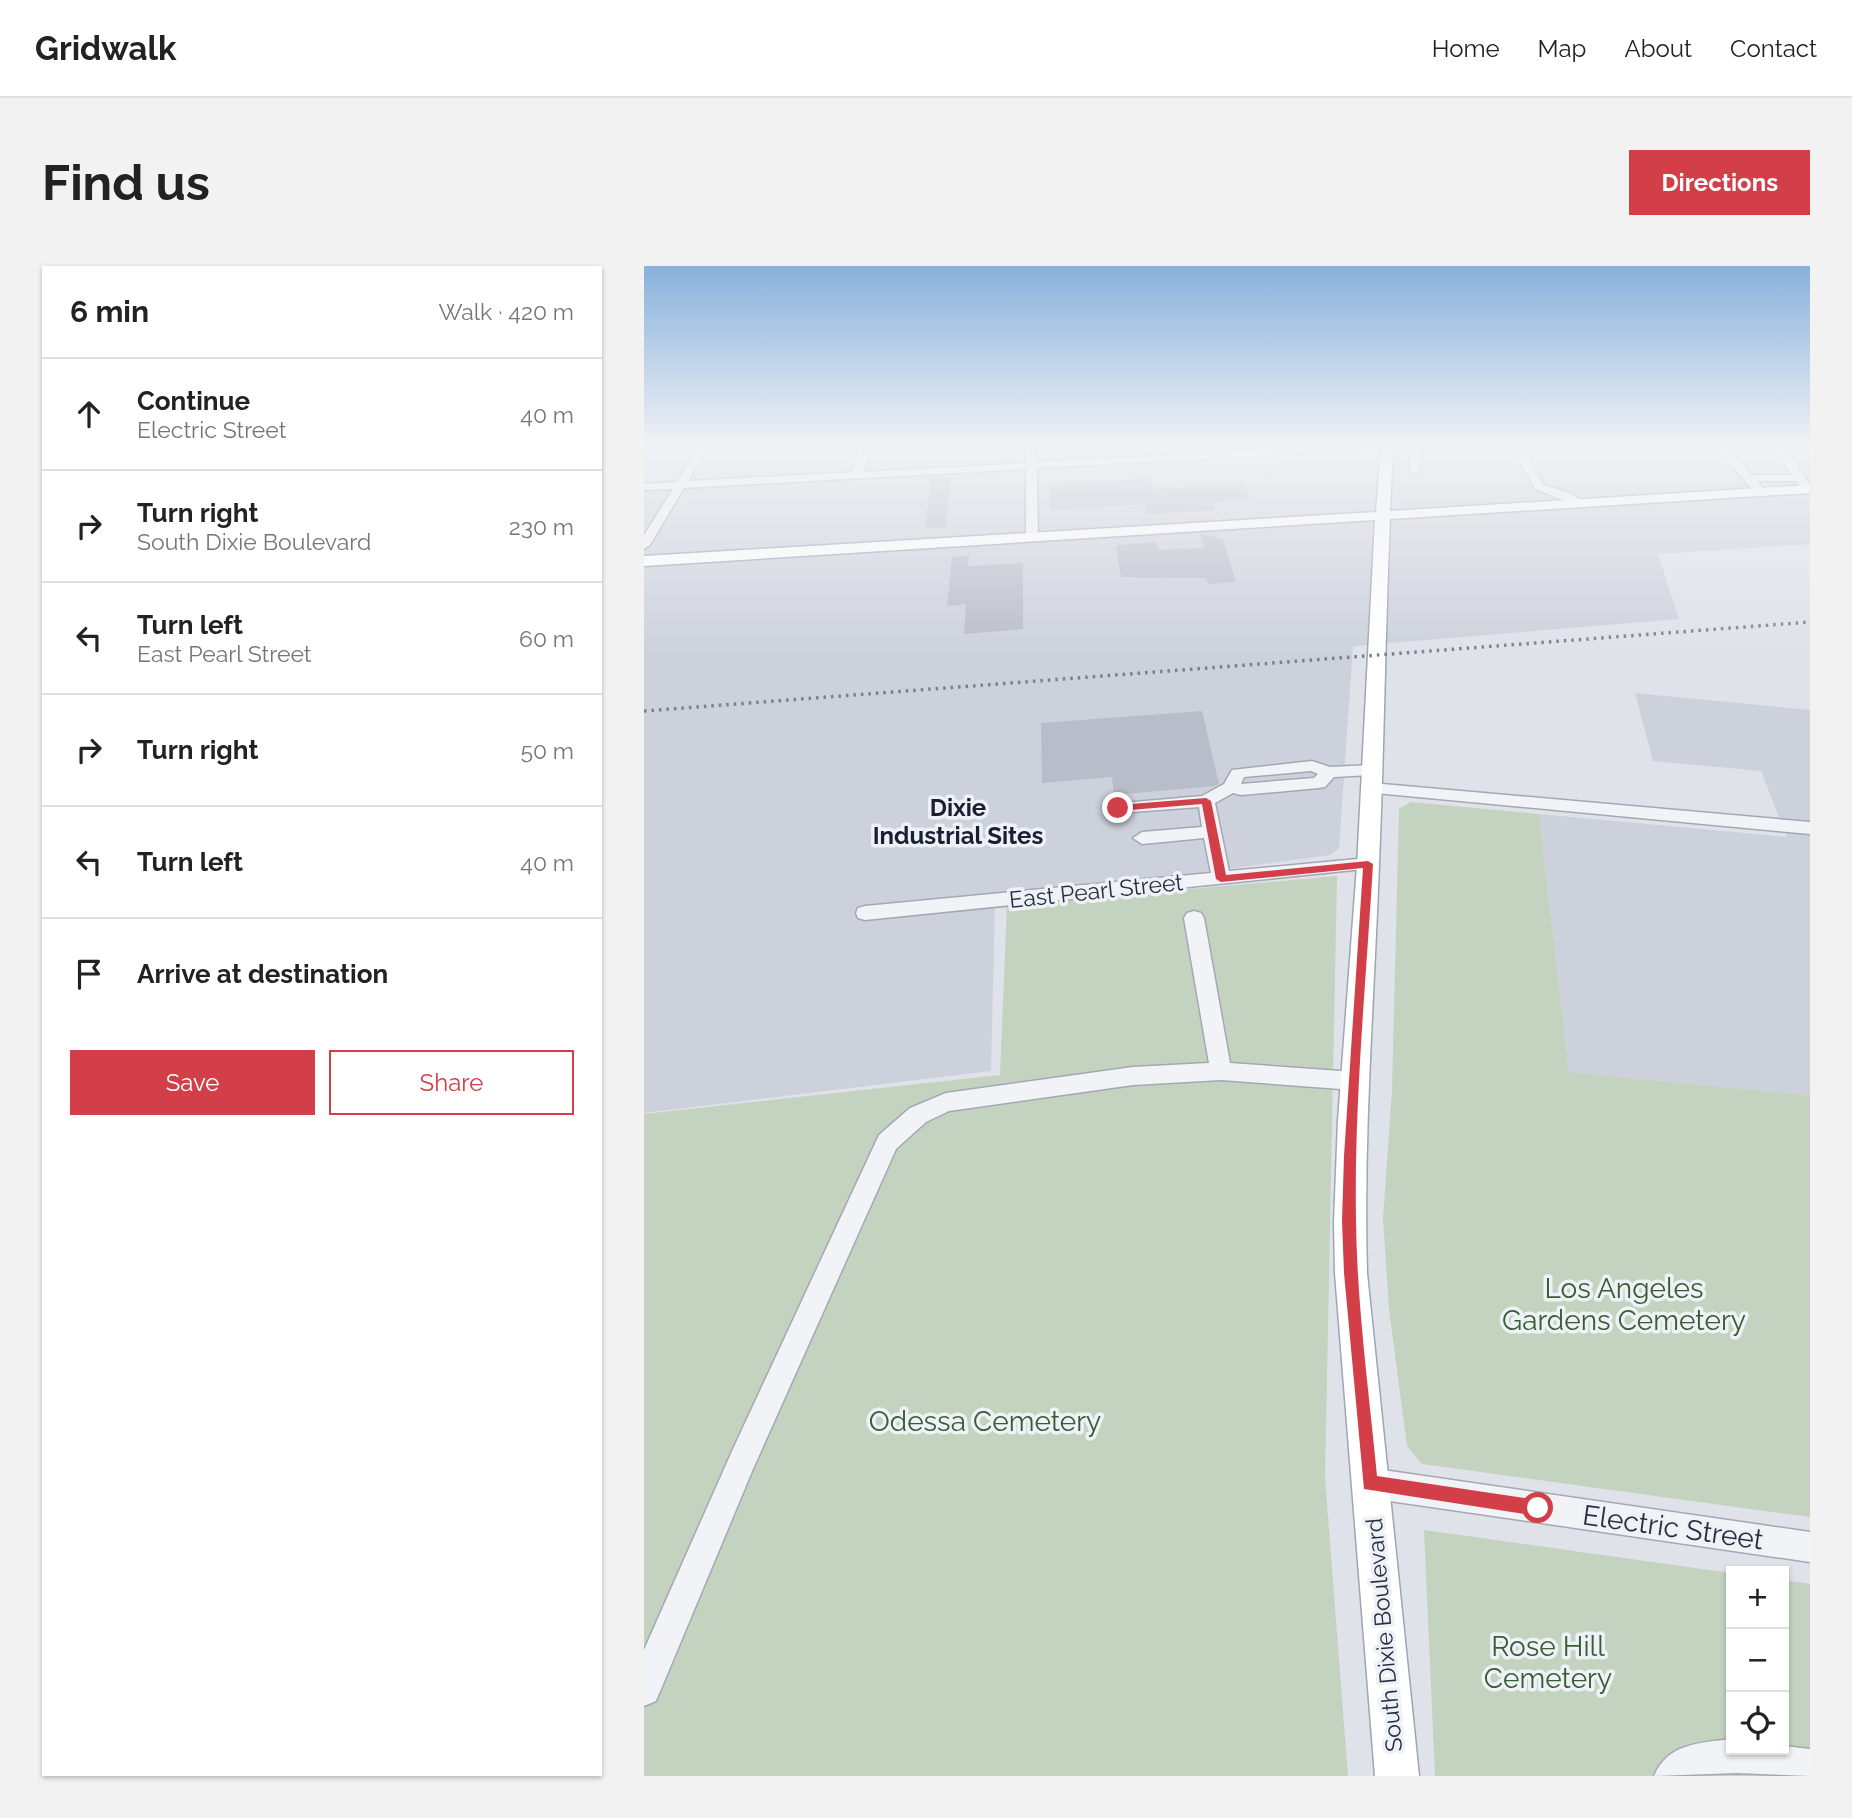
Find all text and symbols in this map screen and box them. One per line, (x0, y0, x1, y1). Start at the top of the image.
text: Gridwalk (35, 29, 176, 68)
text: Home (1432, 34, 1500, 63)
text: Map (1538, 34, 1586, 63)
text: About (1624, 34, 1692, 63)
text: Contact (1730, 34, 1817, 63)
button: Directions (1629, 150, 1810, 215)
text: Find us (42, 154, 210, 211)
text: 6 min (70, 294, 149, 329)
text: Walk · 420 m (438, 298, 574, 325)
text: Continue (137, 386, 250, 416)
icon: ahead (70, 395, 108, 433)
text: 40 m (520, 401, 574, 428)
text: Electric Street (137, 416, 286, 443)
text: Turn right (137, 498, 258, 528)
icon: right (70, 507, 108, 545)
text: 230 m (509, 513, 574, 540)
text: South Dixie Boulevard (137, 528, 371, 555)
text: Turn left (137, 610, 243, 640)
icon: left (70, 619, 108, 657)
text: 60 m (519, 625, 574, 652)
text: East Pearl Street (137, 640, 312, 667)
icon: right (70, 731, 108, 769)
text: Turn right (137, 735, 258, 765)
text: 50 m (520, 737, 574, 764)
route end (1102, 792, 1133, 823)
district label: Dixie Industrial Sites (873, 793, 1043, 850)
icon: left (70, 843, 108, 881)
text: Turn left (137, 847, 243, 877)
text: 40 m (520, 849, 574, 876)
street label: East Pearl Street (1008, 868, 1184, 913)
icon: arrive (70, 955, 108, 993)
text: Arrive at destination (137, 959, 388, 989)
button: Save (70, 1050, 315, 1115)
button: Share (329, 1050, 574, 1115)
park label: Los Angeles Gardens Cemetery (1502, 1272, 1746, 1337)
park label: Odessa Cemetery (869, 1405, 1101, 1438)
route start (1522, 1492, 1553, 1523)
street label: Electric Street (1581, 1498, 1766, 1557)
street label: South Dixie Boulevard (1360, 1517, 1407, 1753)
map controls (1726, 1566, 1789, 1755)
button: + (1726, 1566, 1789, 1629)
button: − (1726, 1629, 1789, 1692)
park label: Rose Hill Cemetery (1484, 1630, 1612, 1695)
button: locate (1726, 1692, 1789, 1755)

